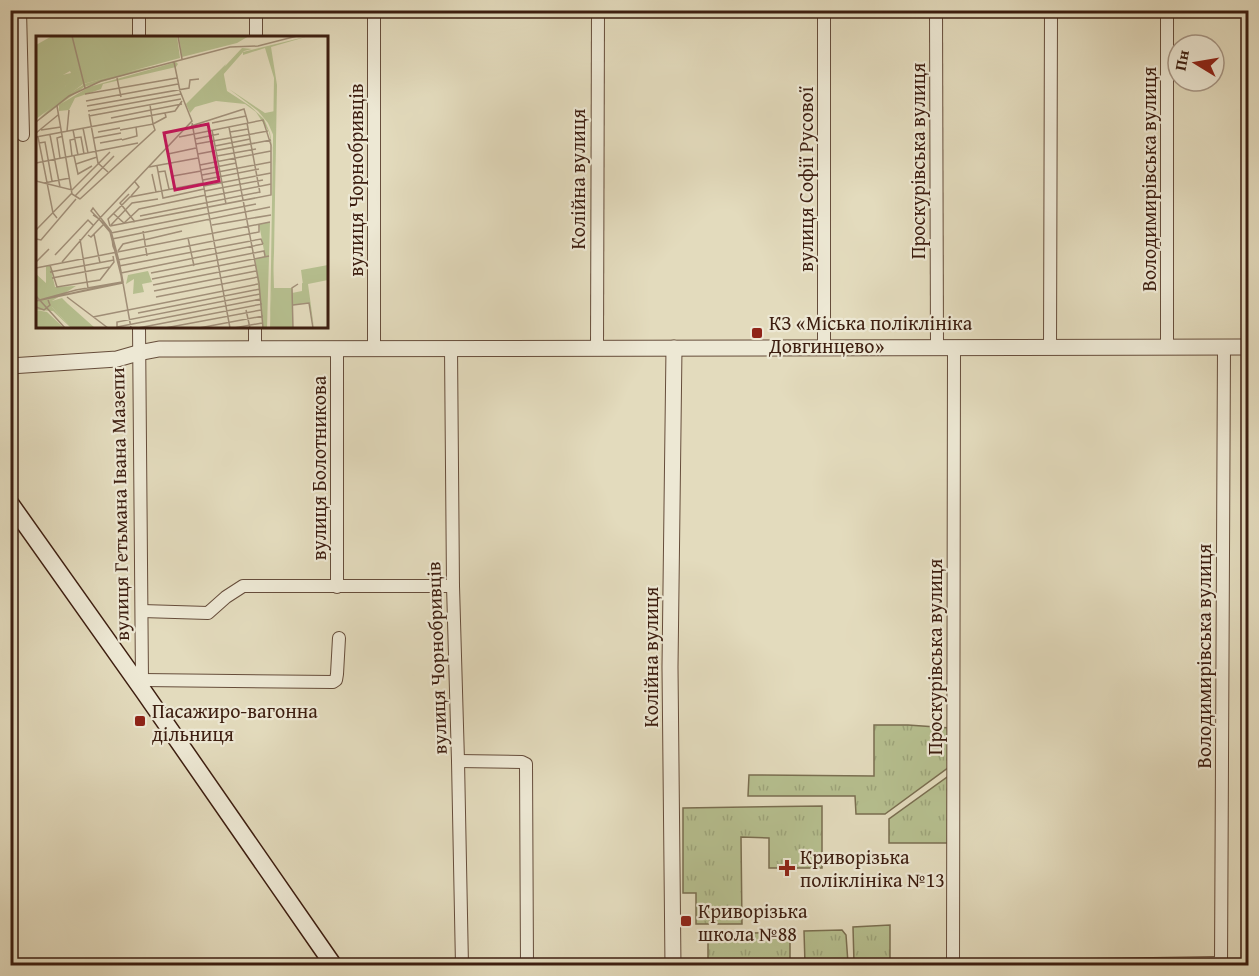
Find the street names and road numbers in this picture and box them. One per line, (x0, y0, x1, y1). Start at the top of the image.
street label: Проскурівська вулиця (903, 63, 932, 259)
street label: Володимирівська вулиця (1134, 67, 1163, 291)
street label: вулиця Чорнобривців (341, 83, 370, 277)
street label: вулиця Софії Русової (791, 86, 820, 272)
street label: Колійна вулиця (563, 109, 592, 249)
street label: вулиця Гетьмана Івана Мазепи (102, 367, 136, 641)
street label: вулиця Болотникова (304, 375, 333, 560)
street label: Володимирівська вулиця (1189, 544, 1218, 768)
street label: Проскурівська вулиця (920, 559, 949, 755)
street label: вулиця Чорнобривців (418, 561, 454, 755)
street label: Колійна вулиця (636, 587, 665, 727)

